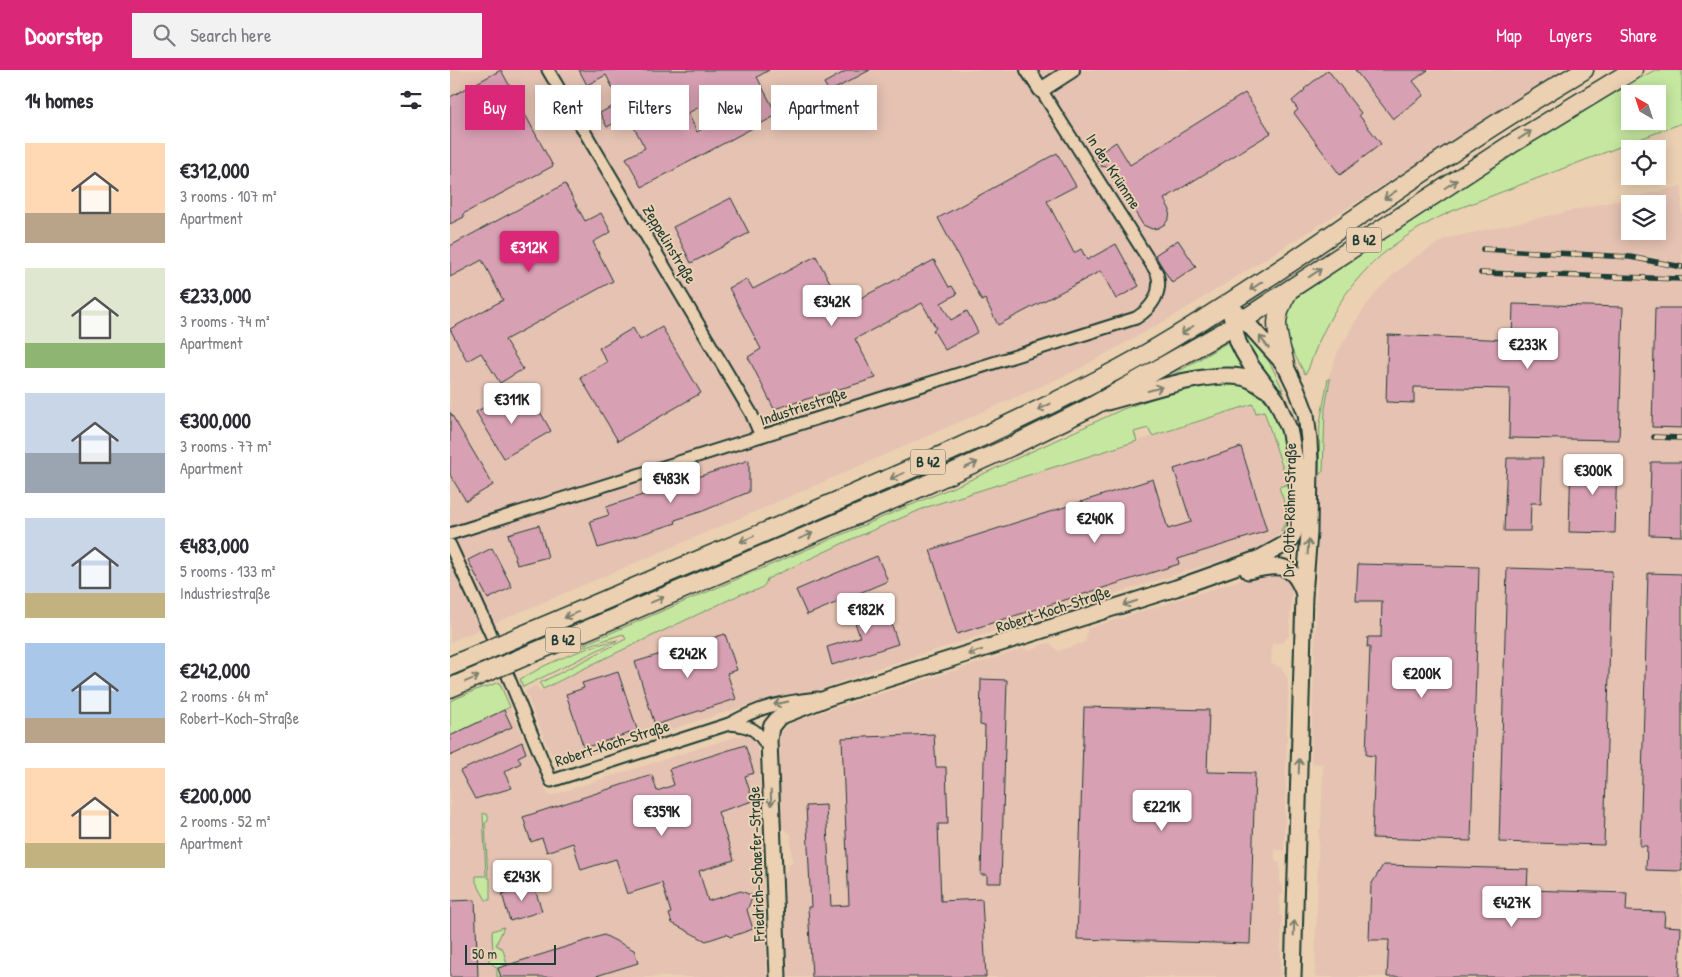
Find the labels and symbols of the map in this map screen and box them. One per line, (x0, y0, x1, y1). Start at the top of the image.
north arrow (1621, 85, 1666, 130)
street label: In der Krümme (1081, 129, 1147, 214)
one-way arrow (1517, 130, 1531, 140)
one-way arrow (1443, 179, 1457, 189)
one-way arrow (1384, 190, 1398, 200)
street label: Zeppelinstraße (638, 200, 703, 288)
road number: B 42 (1346, 228, 1382, 252)
pin: €312K (494, 230, 564, 273)
one-way arrow (1308, 268, 1322, 279)
one-way arrow (1249, 281, 1263, 291)
pin: €342K (797, 284, 867, 327)
one-way arrow (1180, 325, 1194, 335)
pin: €233K (1493, 328, 1563, 370)
one-way arrow (1259, 336, 1270, 349)
street label: Industriestraße (757, 381, 850, 430)
pin: €311K (477, 382, 547, 425)
one-way arrow (1146, 384, 1162, 394)
one-way arrow (1037, 403, 1052, 412)
street label: Dr.-Otto-Röhm-Straße (1277, 442, 1301, 577)
road number: B 42 (910, 450, 946, 474)
pin: €300K (1558, 454, 1628, 496)
one-way arrow (963, 459, 978, 469)
pin: €483K (636, 462, 706, 504)
one-way arrow (890, 471, 905, 481)
pin: €240K (1060, 502, 1130, 544)
one-way arrow (798, 531, 813, 541)
one-way arrow (740, 535, 755, 545)
one-way arrow (1304, 539, 1313, 555)
street label: Robert-Koch-Straße (993, 580, 1114, 638)
pin: €182K (831, 592, 901, 635)
one-way arrow (649, 594, 664, 604)
one-way arrow (1122, 598, 1138, 608)
one-way arrow (564, 610, 579, 620)
road number: B 42 (546, 628, 580, 652)
pin: €242K (653, 636, 723, 679)
one-way arrow (967, 648, 983, 657)
pin: €200K (1387, 656, 1457, 699)
one-way arrow (464, 673, 479, 683)
one-way arrow (774, 698, 790, 708)
street label: Robert-Koch-Straße (552, 714, 673, 772)
one-way arrow (1294, 758, 1304, 774)
street label: Friedrich-Schaefer-Straße (742, 785, 770, 943)
one-way arrow (766, 790, 776, 806)
pin: €221K (1127, 790, 1197, 832)
pin: €359K (627, 794, 697, 837)
pin: €243K (487, 860, 557, 902)
pin: €427K (1477, 886, 1547, 928)
one-way arrow (1290, 921, 1299, 937)
scale bar (465, 942, 556, 965)

